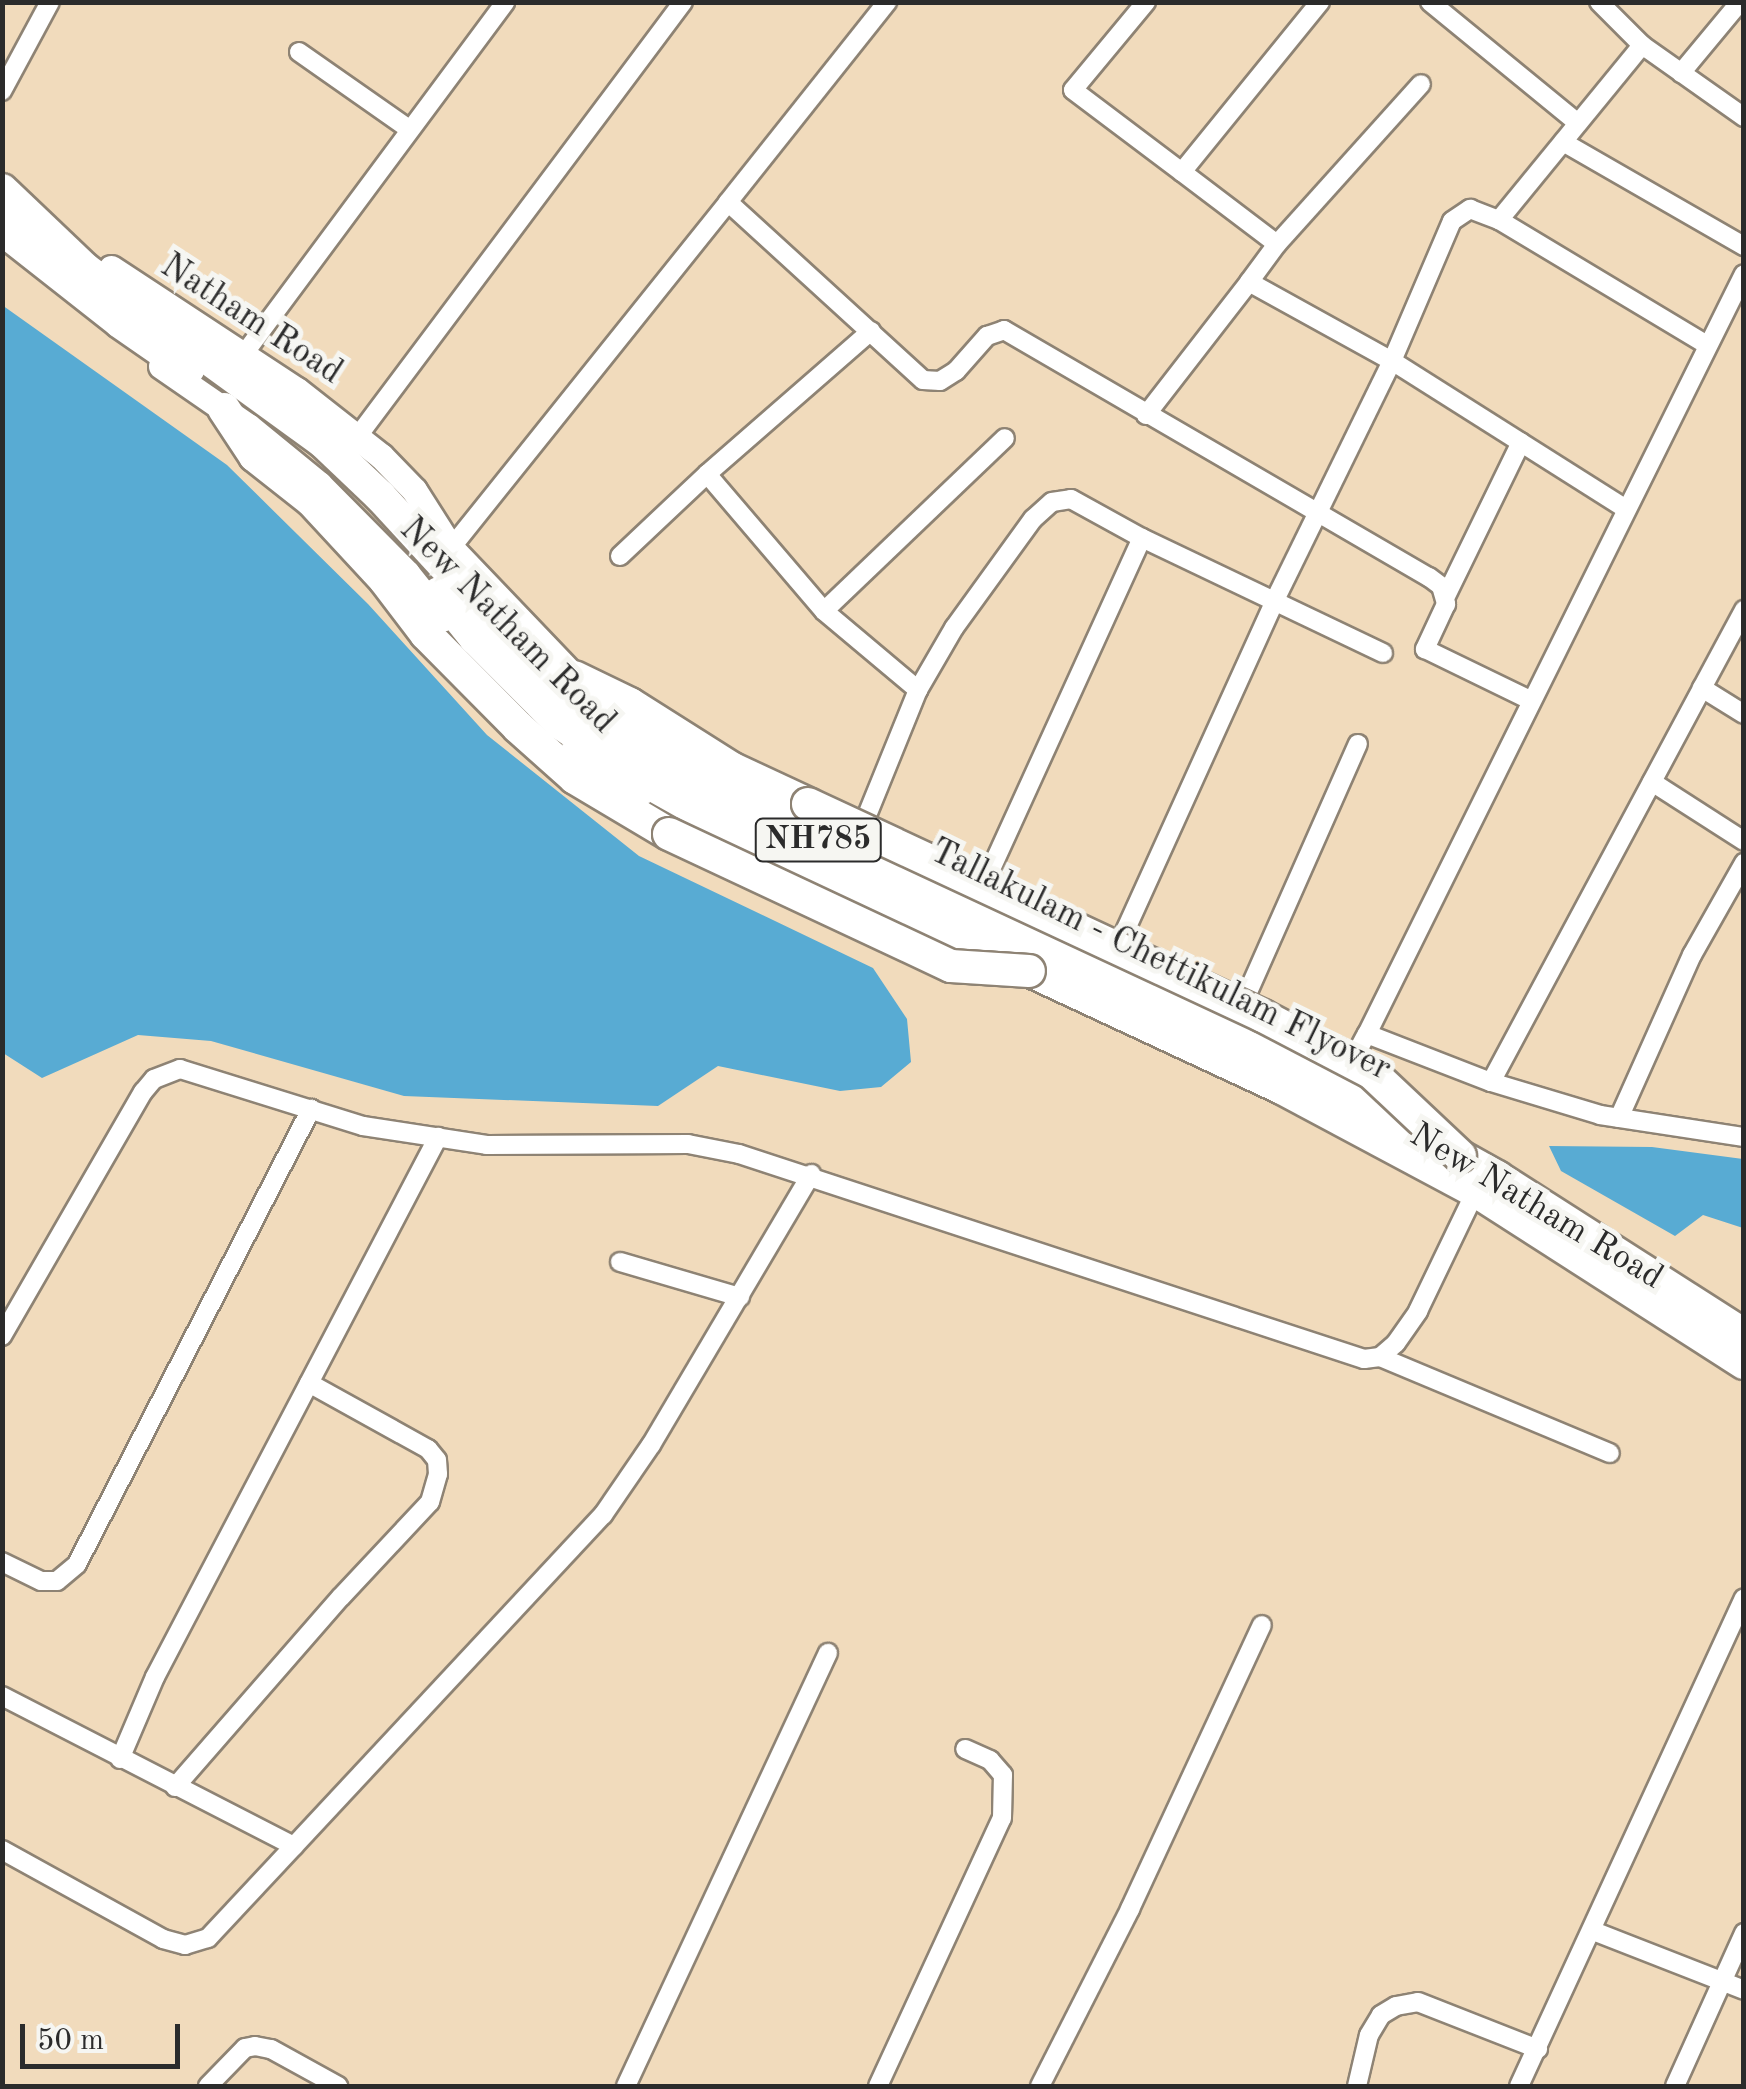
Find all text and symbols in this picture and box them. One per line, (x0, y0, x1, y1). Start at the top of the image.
street label: Natham Road (152, 246, 350, 394)
street label: New Natham Road (390, 509, 624, 743)
road number: NH785 (753, 813, 883, 867)
street label: Tallakulam - Chettikulam Flyover (923, 831, 1397, 1091)
street label: New Natham Road (1402, 1115, 1670, 1299)
scale bar (25, 2004, 185, 2066)
text: 50 m (37, 2026, 104, 2056)

